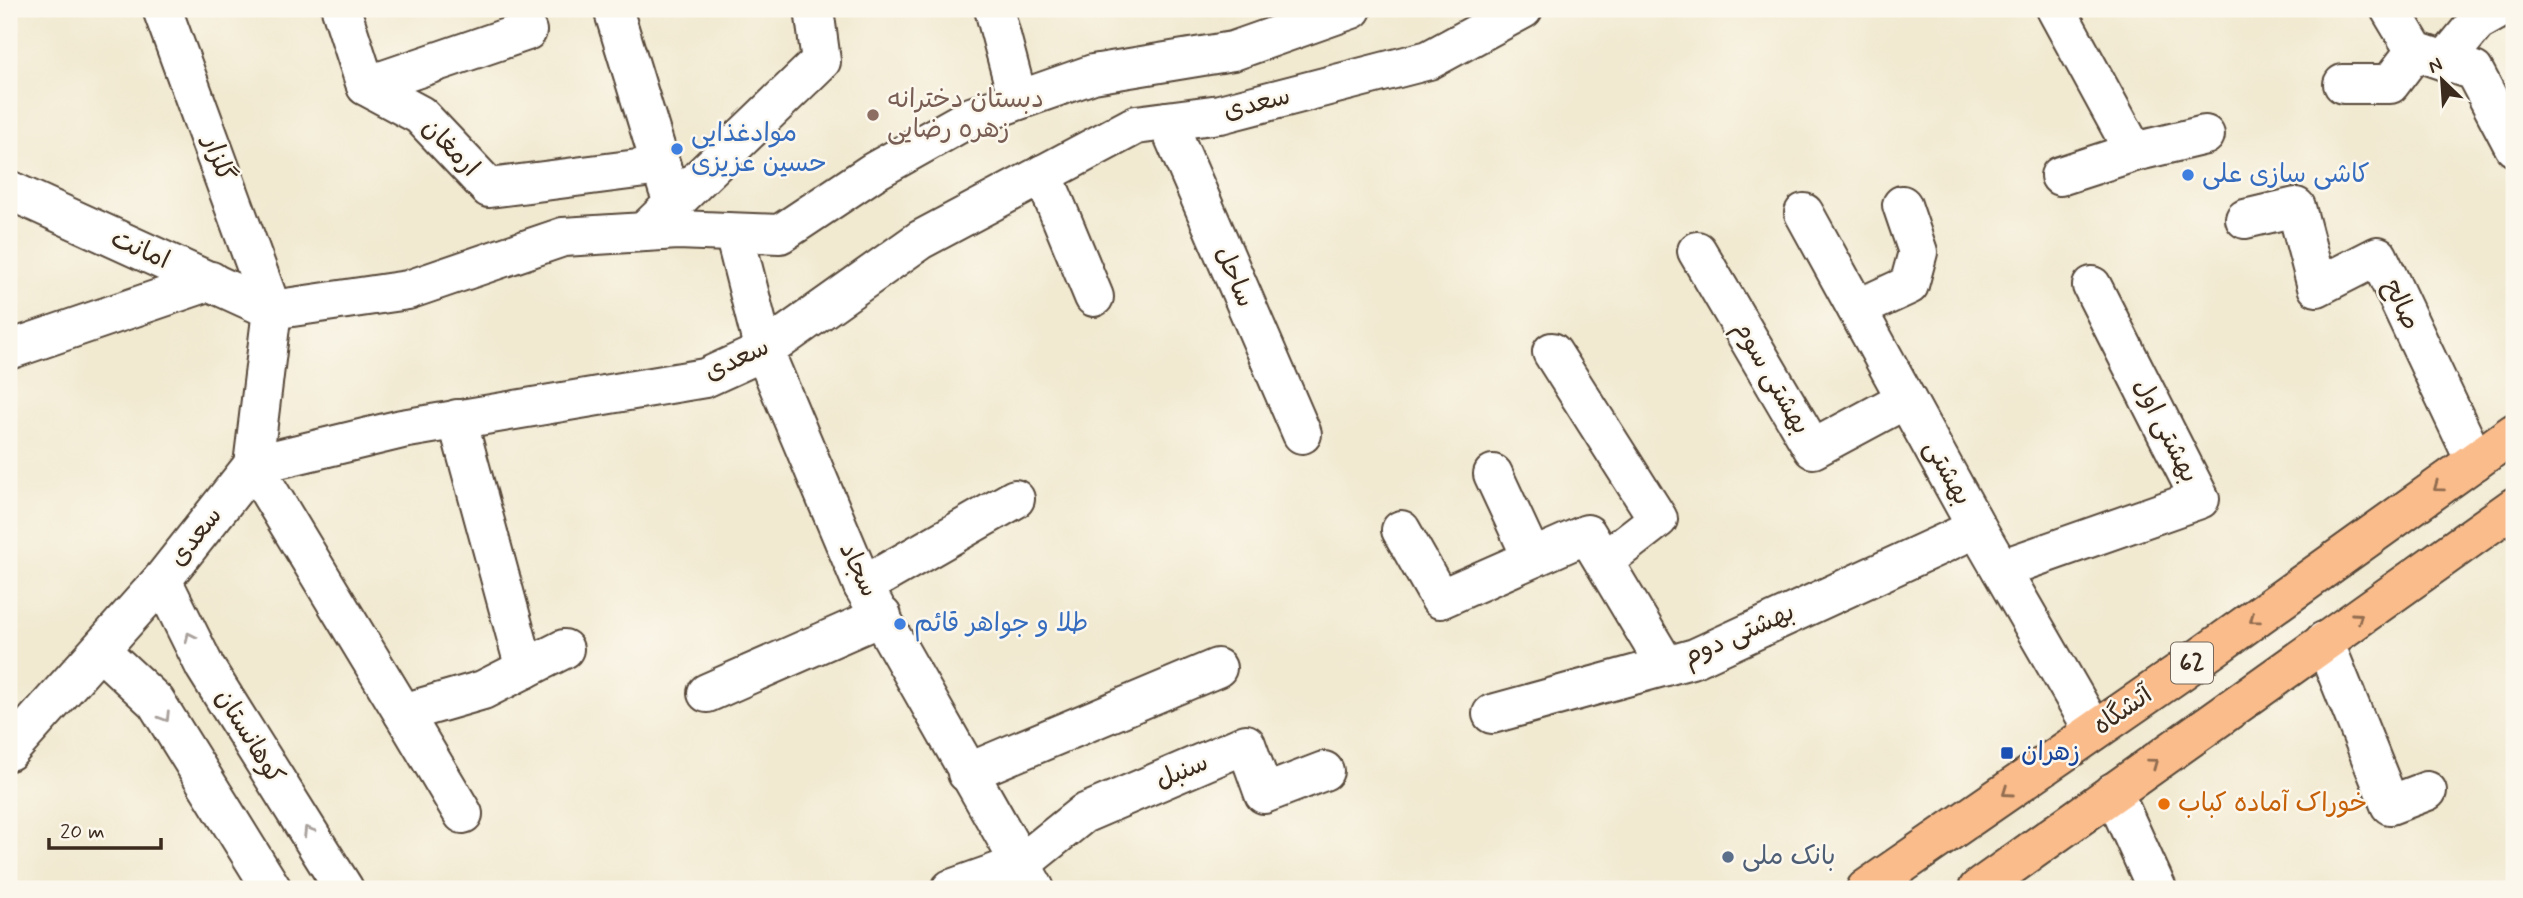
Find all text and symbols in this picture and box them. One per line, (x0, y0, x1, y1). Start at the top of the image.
north arrow (2408, 46, 2478, 116)
text: N (2424, 52, 2446, 80)
street label: سعدی (1220, 79, 1294, 129)
place label: دبستان دخترانه زهره رضایی (887, 83, 1044, 147)
marker: دبستان دخترانه زهره رضایی (865, 107, 881, 123)
street label: ارمغان (414, 111, 486, 185)
place label: موادغذایی حسین عزیزی (691, 117, 827, 181)
street label: گلزار (193, 129, 242, 187)
marker: موادغذایی حسین عزیزی (669, 141, 685, 157)
place label: کاشی سازی علی (2202, 158, 2370, 192)
marker: کاشی سازی علی (2180, 167, 2196, 183)
street label: امانت (105, 222, 175, 278)
street label: ساحل (1206, 241, 1262, 313)
street label: صالح (2374, 274, 2428, 336)
street label: بهشتی سوم (1724, 315, 1817, 442)
street label: سعدی (699, 330, 775, 390)
street label: بهشتی اول (2124, 373, 2206, 489)
street label: بهشتی (1915, 434, 1979, 512)
one-way arrow (2434, 479, 2446, 491)
street label: سعدی (161, 500, 231, 574)
street label: سجاد (830, 537, 886, 603)
street label: بهشتی دوم (1678, 595, 1801, 676)
place label: طلا و جواهر قائم (914, 607, 1088, 642)
one-way arrow (2249, 611, 2261, 623)
one-way arrow (2350, 613, 2363, 625)
marker: طلا و جواهر قائم (892, 616, 908, 632)
one-way arrow (184, 632, 198, 644)
road number: 62 (2171, 642, 2213, 684)
street label: آتشگاه (2087, 678, 2161, 744)
street label: کوهانستان (206, 683, 292, 791)
one-way arrow (157, 709, 170, 722)
place label: زهران (2021, 736, 2080, 770)
marker: زهران (1999, 745, 2015, 761)
street label: سنبل (1150, 746, 1214, 798)
one-way arrow (2145, 759, 2158, 772)
one-way arrow (2002, 784, 2015, 796)
place label: خوراک آماده کباب (2178, 787, 2367, 821)
marker: خوراک آماده کباب (2156, 796, 2172, 812)
scale bar (49, 807, 161, 851)
text: 20 m (60, 818, 105, 846)
one-way arrow (304, 826, 317, 839)
place label: بانک ملی (1742, 840, 1836, 874)
marker: بانک ملی (1720, 849, 1736, 865)

